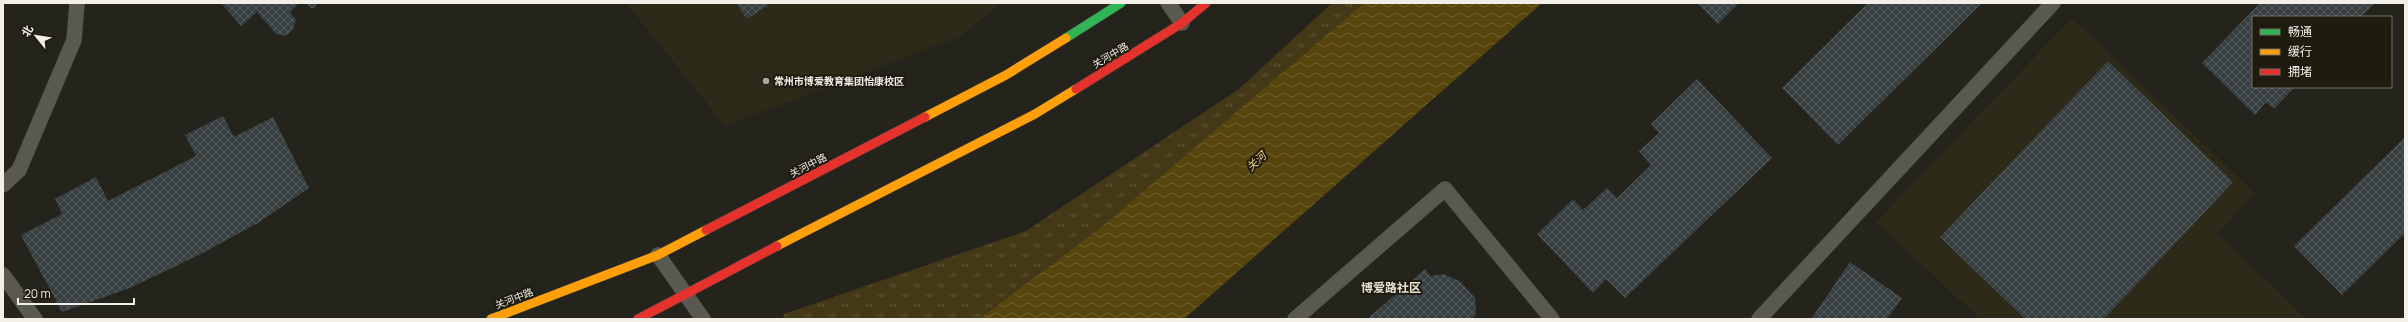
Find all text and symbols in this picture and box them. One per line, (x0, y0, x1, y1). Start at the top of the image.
north arrow (16, 16, 56, 56)
legend (2252, 16, 2392, 88)
text: 北 (18, 22, 36, 39)
text: 畅通 (2288, 23, 2312, 40)
street label: 关河中路 (1089, 39, 1131, 71)
text: 缓行 (2288, 43, 2312, 60)
text: 拥堵 (2288, 63, 2312, 80)
place label: 常州市博爱教育集团怡康校区 (774, 74, 904, 88)
marker: 常州市博爱教育集团怡康校区 (761, 76, 771, 86)
water label: 关河 (1243, 147, 1271, 174)
street label: 关河中路 (787, 150, 829, 180)
district label: 博爱路社区 (1361, 279, 1421, 296)
scale bar (18, 280, 134, 306)
street label: 关河中路 (493, 284, 535, 312)
text: 20 m (24, 285, 51, 302)

